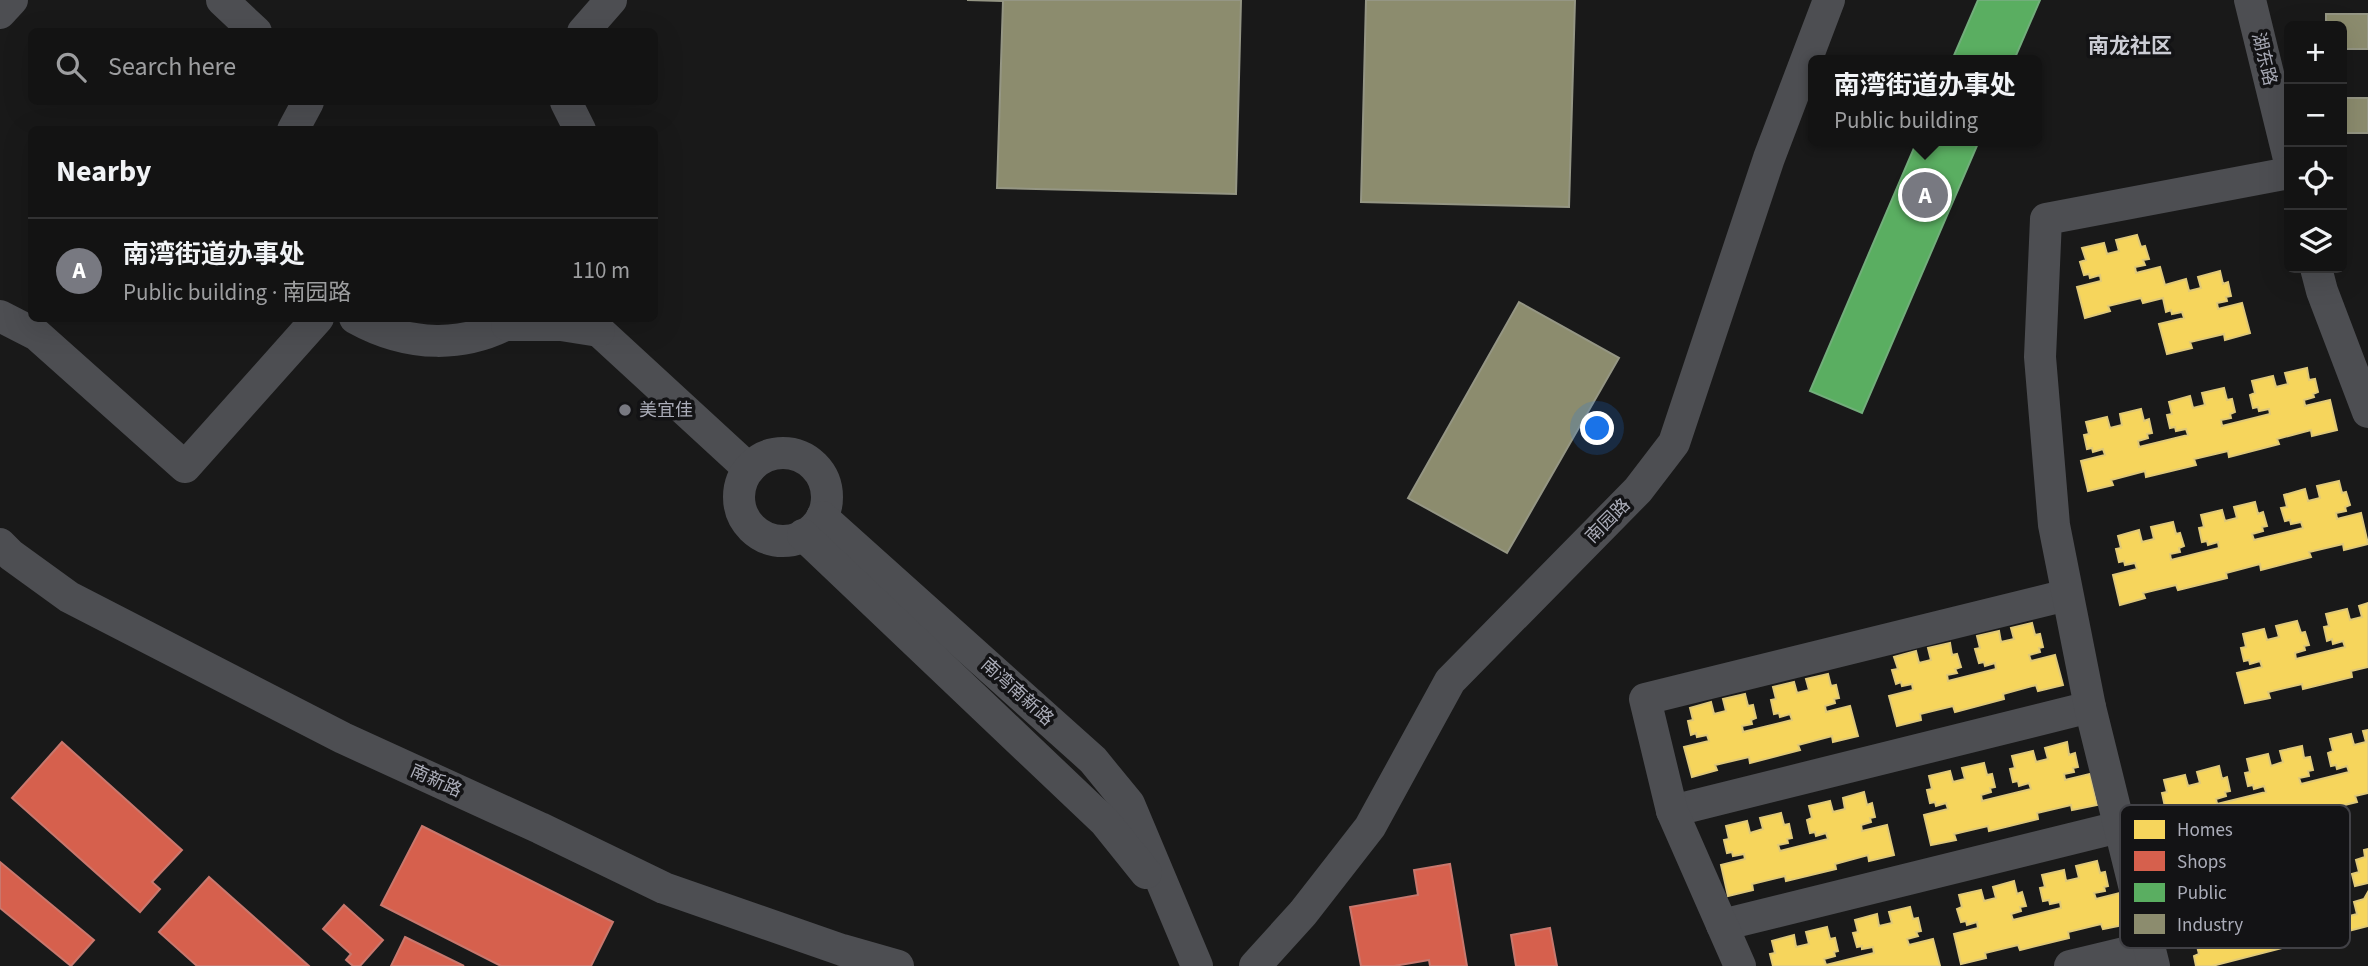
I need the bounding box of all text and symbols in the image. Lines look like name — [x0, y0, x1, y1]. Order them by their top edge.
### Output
map controls — [2284, 21, 2347, 273]
button: + — [2284, 21, 2347, 84]
search box — [28, 28, 658, 105]
street label: 湖东路 — [2245, 30, 2283, 88]
district label: 南龙社区 — [2088, 31, 2172, 61]
icon: search — [52, 48, 90, 86]
text: Search here — [108, 48, 236, 85]
popup — [1808, 55, 2042, 146]
text: 南湾街道办事处 — [1834, 67, 2016, 104]
button: − — [2284, 84, 2347, 147]
text: Public building — [1834, 104, 1978, 137]
button: locate — [2284, 147, 2347, 210]
text: Nearby — [56, 150, 151, 193]
pin: A — [1902, 169, 1948, 221]
button: layers — [2284, 210, 2347, 273]
text: 南湾街道办事处 — [123, 236, 305, 273]
text: A — [72, 254, 86, 287]
text: 110 m — [572, 254, 630, 287]
text: Public building · 南园路 — [123, 276, 351, 309]
place label: 美宜佳 — [639, 398, 693, 423]
marker: 美宜佳 — [617, 402, 633, 418]
your location — [1580, 411, 1614, 445]
street label: 南园路 — [1580, 493, 1636, 549]
street label: 南湾南新路 — [975, 653, 1059, 731]
street label: 南新路 — [406, 759, 466, 803]
legend — [2120, 805, 2350, 948]
text: Homes — [2177, 817, 2233, 844]
text: Shops — [2177, 849, 2226, 876]
text: Public — [2177, 880, 2227, 907]
text: Industry — [2177, 912, 2243, 939]

